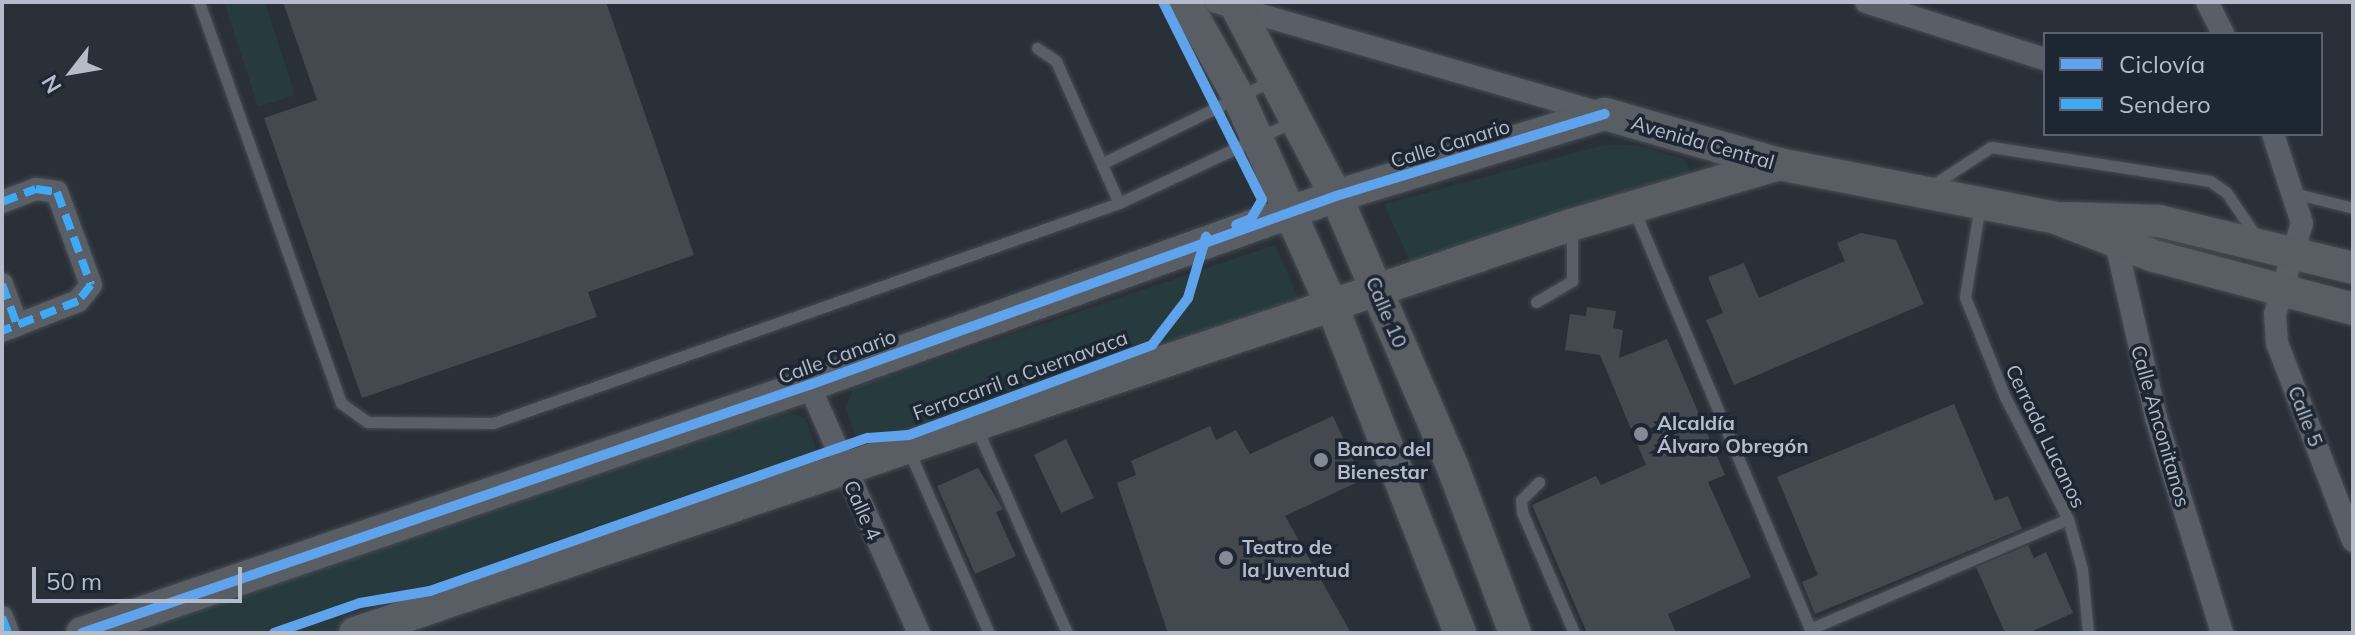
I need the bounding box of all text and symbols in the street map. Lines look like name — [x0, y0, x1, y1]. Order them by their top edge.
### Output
north arrow — [32, 32, 112, 112]
legend — [2043, 32, 2323, 136]
text: Ciclovía — [2119, 49, 2205, 79]
text: N — [35, 70, 68, 99]
text: Sendero — [2119, 89, 2211, 119]
street label: Avenida Central — [1629, 110, 1777, 174]
street label: Calle Canario — [1387, 113, 1513, 173]
street label: Calle 10 — [1361, 273, 1413, 351]
street label: Calle Canario — [775, 324, 899, 388]
street label: Ferrocarril a Cuernavaca — [909, 325, 1131, 425]
street label: Calle Anconitanos — [2126, 342, 2196, 510]
street label: Cerrada Lucanos — [2001, 360, 2091, 512]
street label: Calle 5 — [2284, 382, 2328, 450]
place label: Alcaldía Álvaro Obregón — [1657, 410, 1808, 457]
marker: Alcaldía Álvaro Obregón — [1632, 425, 1650, 443]
place label: Banco del Bienestar — [1337, 436, 1431, 483]
marker: Banco del Bienestar — [1312, 451, 1330, 469]
street label: Calle 4 — [839, 476, 887, 544]
place label: Teatro de la Juventud — [1242, 534, 1350, 581]
marker: Teatro de la Juventud — [1217, 549, 1235, 567]
scale bar — [36, 551, 246, 601]
text: 50 m — [46, 566, 102, 596]

